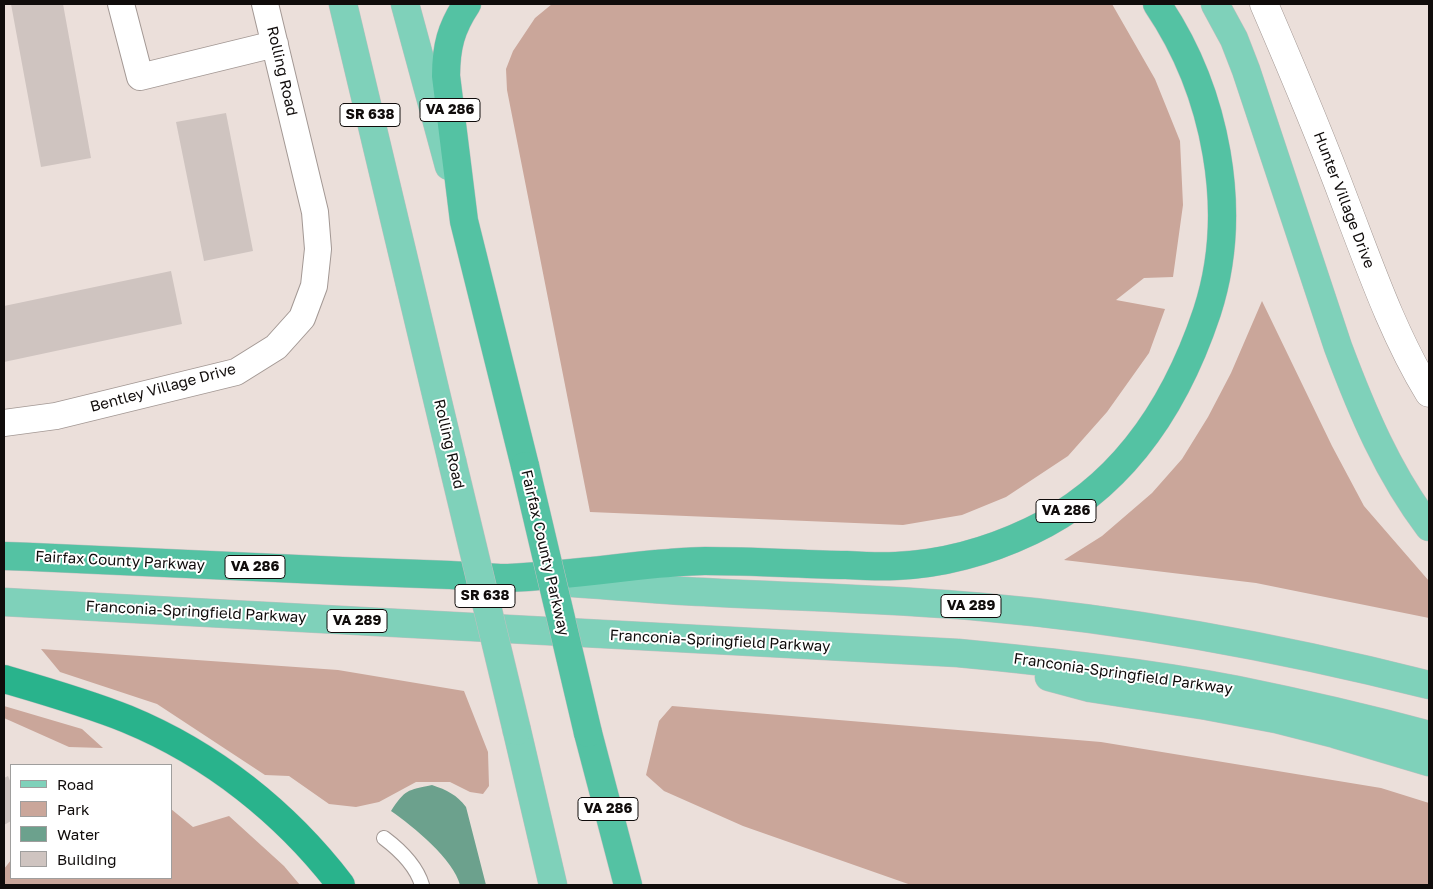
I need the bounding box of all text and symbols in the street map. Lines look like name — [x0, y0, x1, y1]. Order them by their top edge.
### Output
street label: Rolling Road — [263, 24, 301, 118]
road number: VA 286 — [420, 98, 480, 122]
road number: SR 638 — [340, 104, 400, 126]
street label: Hunter Village Drive — [1310, 129, 1378, 271]
street label: Bentley Village Drive — [88, 360, 238, 416]
street label: Rolling Road — [430, 397, 468, 491]
street label: Fairfax County Parkway — [517, 468, 573, 638]
road number: VA 286 — [1036, 500, 1096, 522]
street label: Fairfax County Parkway — [35, 548, 205, 574]
road number: VA 286 — [225, 556, 285, 578]
road number: SR 638 — [455, 584, 515, 608]
road number: VA 289 — [941, 594, 1001, 618]
street label: Franconia-Springfield Parkway — [85, 597, 307, 627]
road number: VA 289 — [327, 610, 387, 632]
street label: Franconia-Springfield Parkway — [609, 626, 831, 656]
street label: Franconia-Springfield Parkway — [1012, 650, 1234, 698]
legend — [10, 764, 172, 879]
text: Road — [57, 775, 94, 793]
road number: VA 286 — [578, 798, 638, 821]
text: Park — [57, 800, 89, 818]
text: Water — [57, 825, 100, 843]
text: Building — [57, 850, 117, 868]

